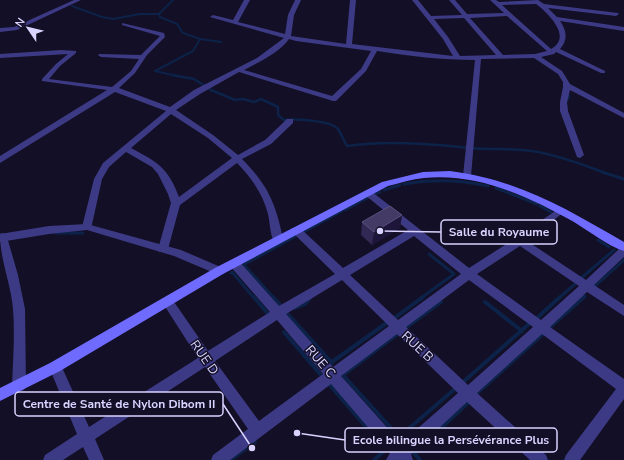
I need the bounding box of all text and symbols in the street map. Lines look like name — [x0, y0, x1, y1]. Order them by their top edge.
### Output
north arrow — [8, 8, 48, 48]
text: N — [12, 15, 29, 30]
callout: Salle du Royaume — [441, 220, 557, 244]
text: Salle du Royaume — [449, 224, 550, 240]
street label: RUE B — [397, 327, 437, 366]
street label: RUE D — [186, 337, 223, 379]
street label: RUE C — [301, 341, 340, 382]
callout: Centre de Santé de Nylon Dibom II — [15, 392, 223, 416]
text: Centre de Santé de Nylon Dibom II — [23, 396, 215, 412]
callout: Ecole bilingue la Persévérance Plus — [345, 428, 557, 452]
text: Ecole bilingue la Persévérance Plus — [353, 432, 549, 448]

